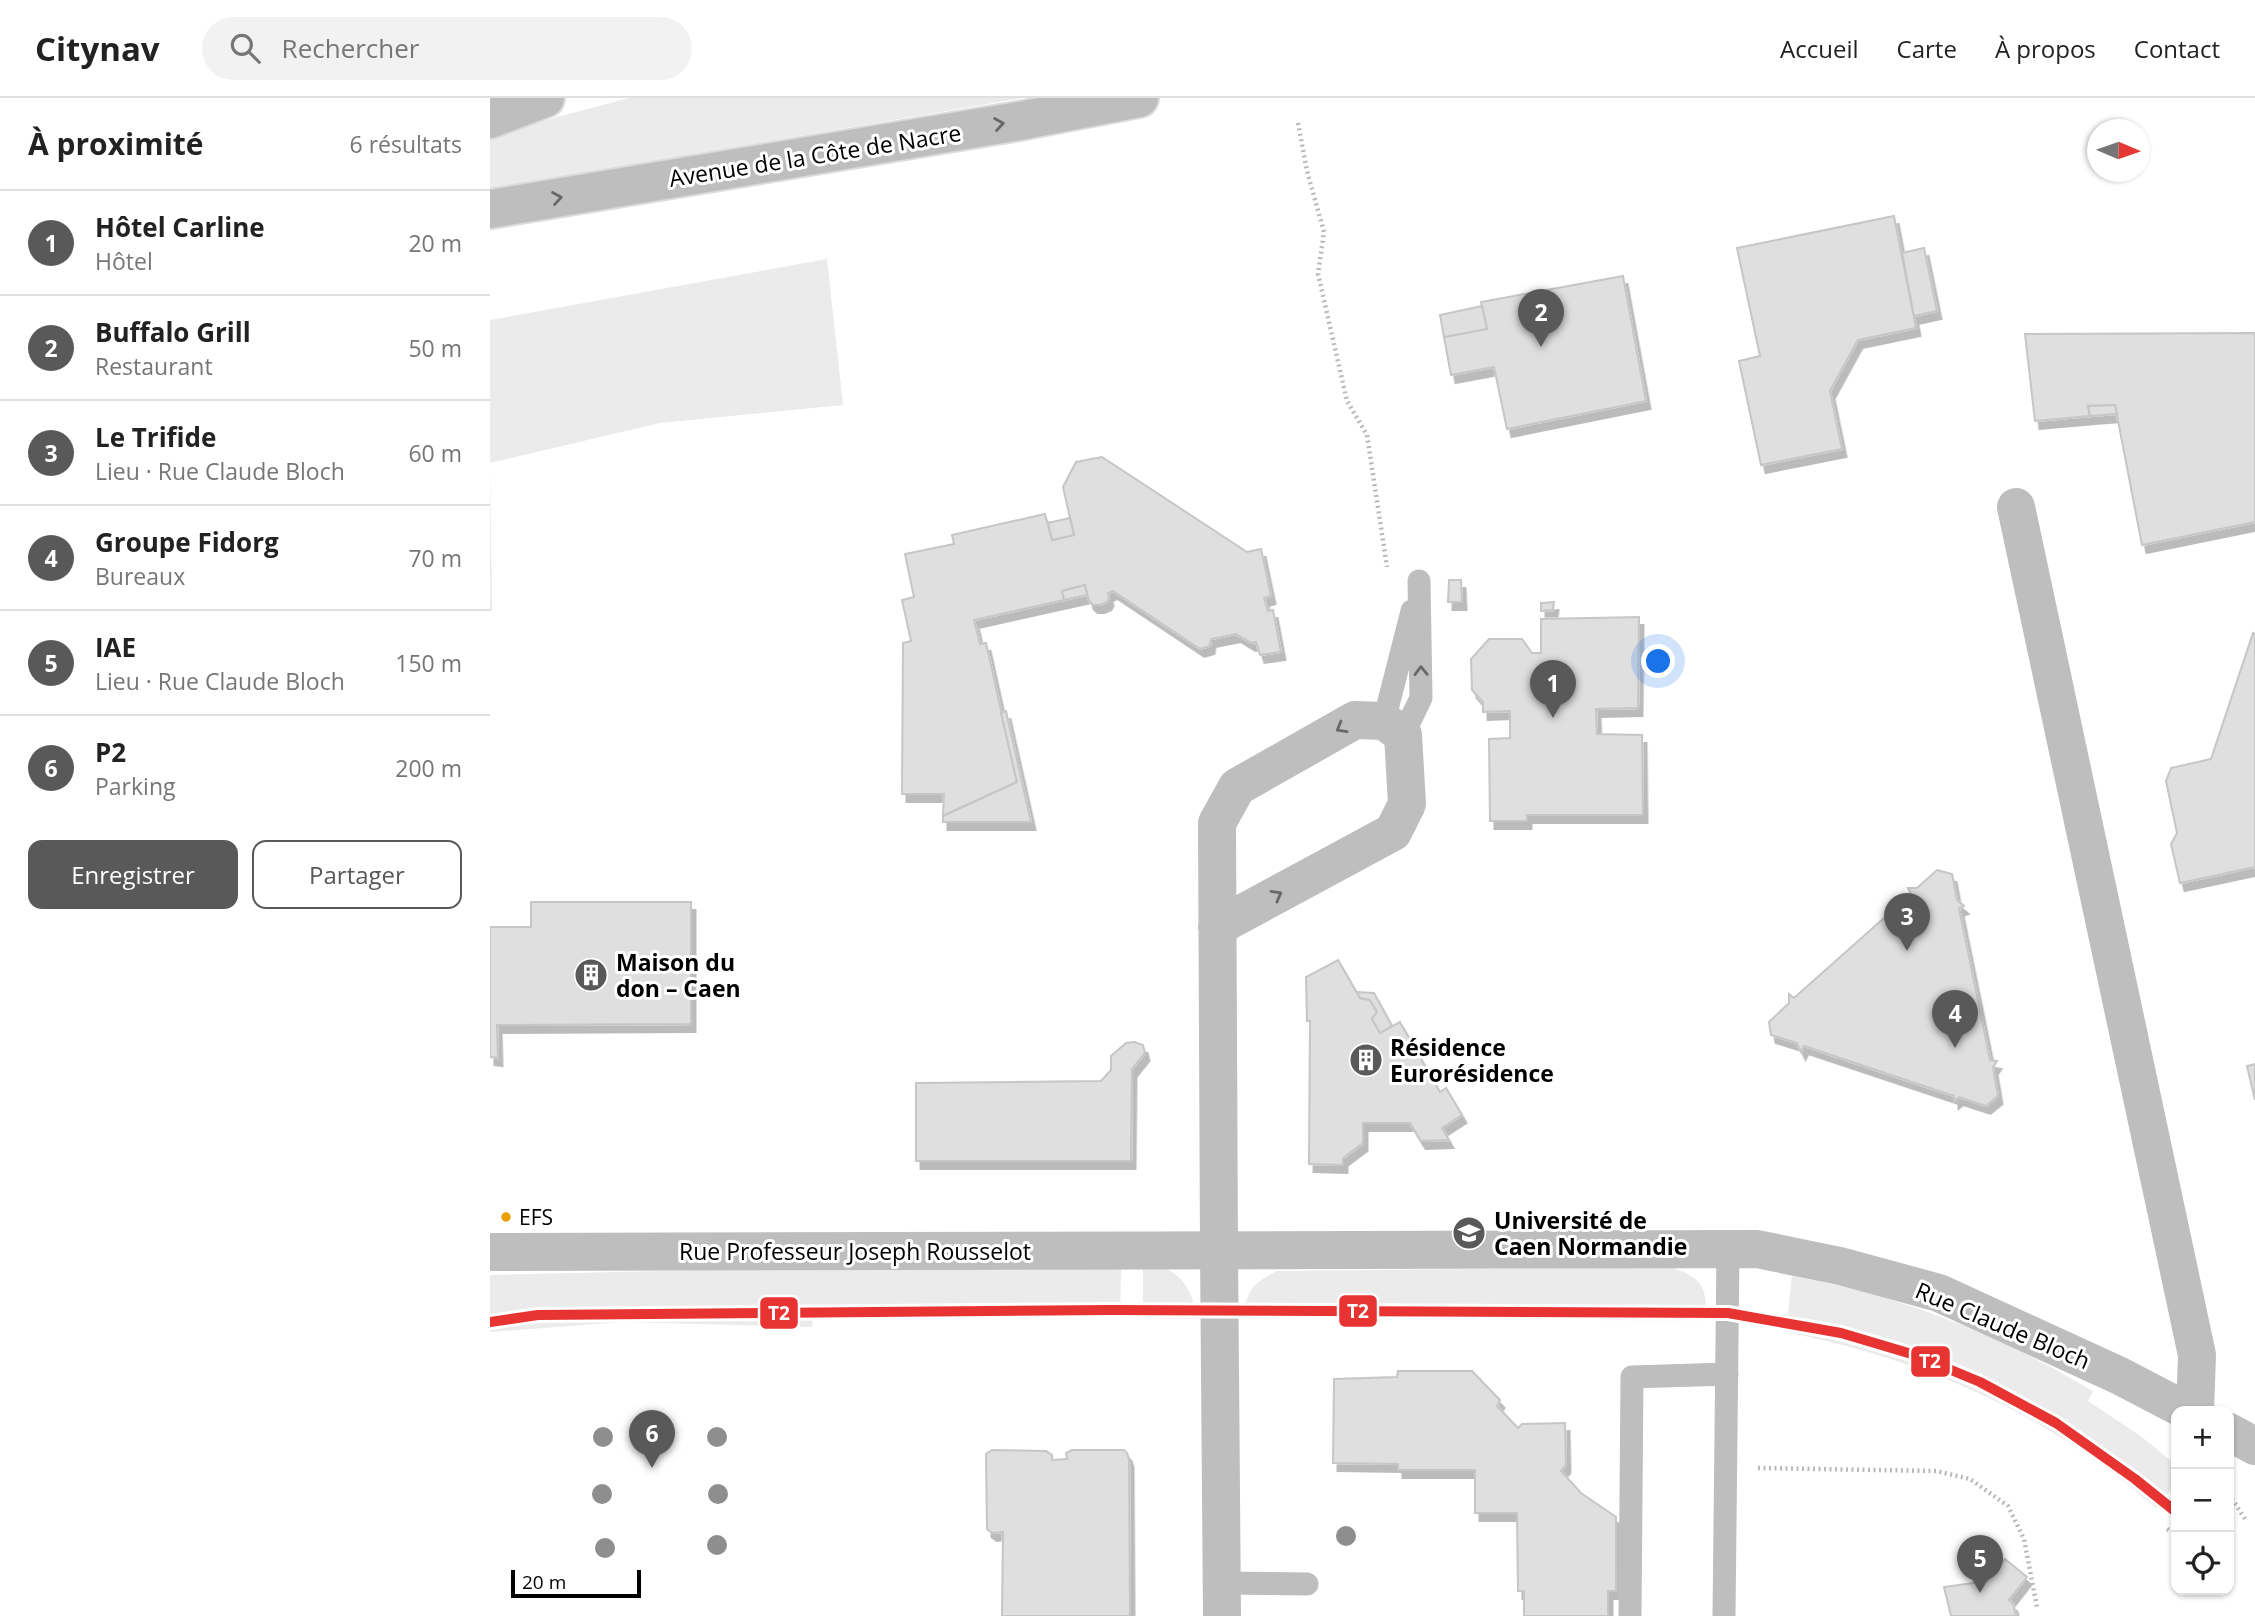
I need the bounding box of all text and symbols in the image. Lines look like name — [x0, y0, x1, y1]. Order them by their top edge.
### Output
search box — [202, 17, 692, 80]
text: Citynav — [35, 26, 160, 71]
icon: search — [226, 29, 264, 67]
text: Rechercher — [282, 30, 420, 66]
text: Accueil — [1780, 32, 1859, 65]
text: Carte — [1897, 32, 1957, 65]
text: À propos — [1995, 32, 2096, 65]
text: Contact — [2134, 32, 2220, 65]
street label: Avenue de la Côte de Nacre — [667, 116, 963, 194]
one-way arrow — [993, 117, 1005, 132]
north arrow — [2087, 119, 2150, 182]
text: À proximité — [28, 123, 204, 164]
text: 6 résultats — [350, 128, 462, 160]
one-way arrow — [551, 191, 563, 206]
text: Hôtel Carline — [95, 209, 265, 245]
text: 1 — [44, 227, 58, 259]
text: 20 m — [408, 227, 462, 259]
text: Hôtel — [95, 245, 153, 277]
pin: 2 — [1518, 289, 1564, 347]
text: Buffalo Grill — [95, 314, 251, 350]
text: 2 — [44, 332, 58, 364]
text: 50 m — [408, 332, 462, 364]
text: Restaurant — [95, 350, 213, 382]
text: Le Trifide — [95, 419, 216, 455]
text: 3 — [44, 437, 58, 469]
text: 60 m — [408, 437, 462, 469]
text: Lieu · Rue Claude Bloch — [95, 455, 345, 487]
text: Groupe Fidorg — [95, 524, 279, 560]
text: 4 — [44, 542, 58, 574]
text: 70 m — [408, 542, 462, 574]
text: Bureaux — [95, 560, 185, 592]
text: IAE — [95, 629, 136, 665]
your location — [1641, 644, 1675, 678]
text: 5 — [44, 647, 58, 679]
text: 150 m — [395, 647, 462, 679]
pin: 1 — [1530, 660, 1576, 718]
text: Lieu · Rue Claude Bloch — [95, 665, 345, 697]
one-way arrow — [1413, 665, 1429, 676]
one-way arrow — [1336, 720, 1348, 733]
text: P2 — [95, 734, 126, 770]
text: 6 — [44, 752, 58, 784]
text: 200 m — [395, 752, 462, 784]
text: Parking — [95, 770, 176, 802]
button: Enregistrer — [28, 840, 238, 909]
button: Partager — [252, 840, 462, 909]
one-way arrow — [1270, 889, 1282, 903]
pin: 3 — [1884, 893, 1930, 951]
place label: Maison du don – Caen — [616, 946, 741, 1004]
building icon: Maison du don – Caen — [572, 956, 610, 994]
pin: 4 — [1932, 990, 1978, 1048]
place label: Résidence Eurorésidence — [1390, 1031, 1554, 1089]
building icon: Résidence Eurorésidence — [1347, 1041, 1385, 1079]
place label: EFS — [519, 1203, 553, 1231]
place label: Université de Caen Normandie — [1494, 1204, 1687, 1262]
marker: EFS — [499, 1210, 513, 1224]
school or university icon: Université de Caen Normandie — [1450, 1214, 1488, 1252]
street label: Rue Professeur Joseph Rousselot — [679, 1235, 1031, 1267]
street label: Rue Claude Bloch — [1911, 1274, 2095, 1376]
line badge: T2 — [1338, 1294, 1378, 1328]
line badge: T2 — [759, 1296, 799, 1330]
text: T2 — [1347, 1298, 1369, 1324]
text: T2 — [768, 1300, 790, 1326]
line badge: T2 — [1910, 1345, 1951, 1378]
text: T2 — [1919, 1348, 1941, 1374]
map controls — [2171, 1406, 2234, 1595]
button: + — [2171, 1406, 2234, 1469]
pin: 6 — [629, 1410, 675, 1468]
button: − — [2171, 1469, 2234, 1532]
button: locate — [2171, 1532, 2234, 1595]
pin: 5 — [1957, 1535, 2003, 1593]
scale bar — [511, 1567, 640, 1599]
text: 20 m — [522, 1569, 566, 1595]

